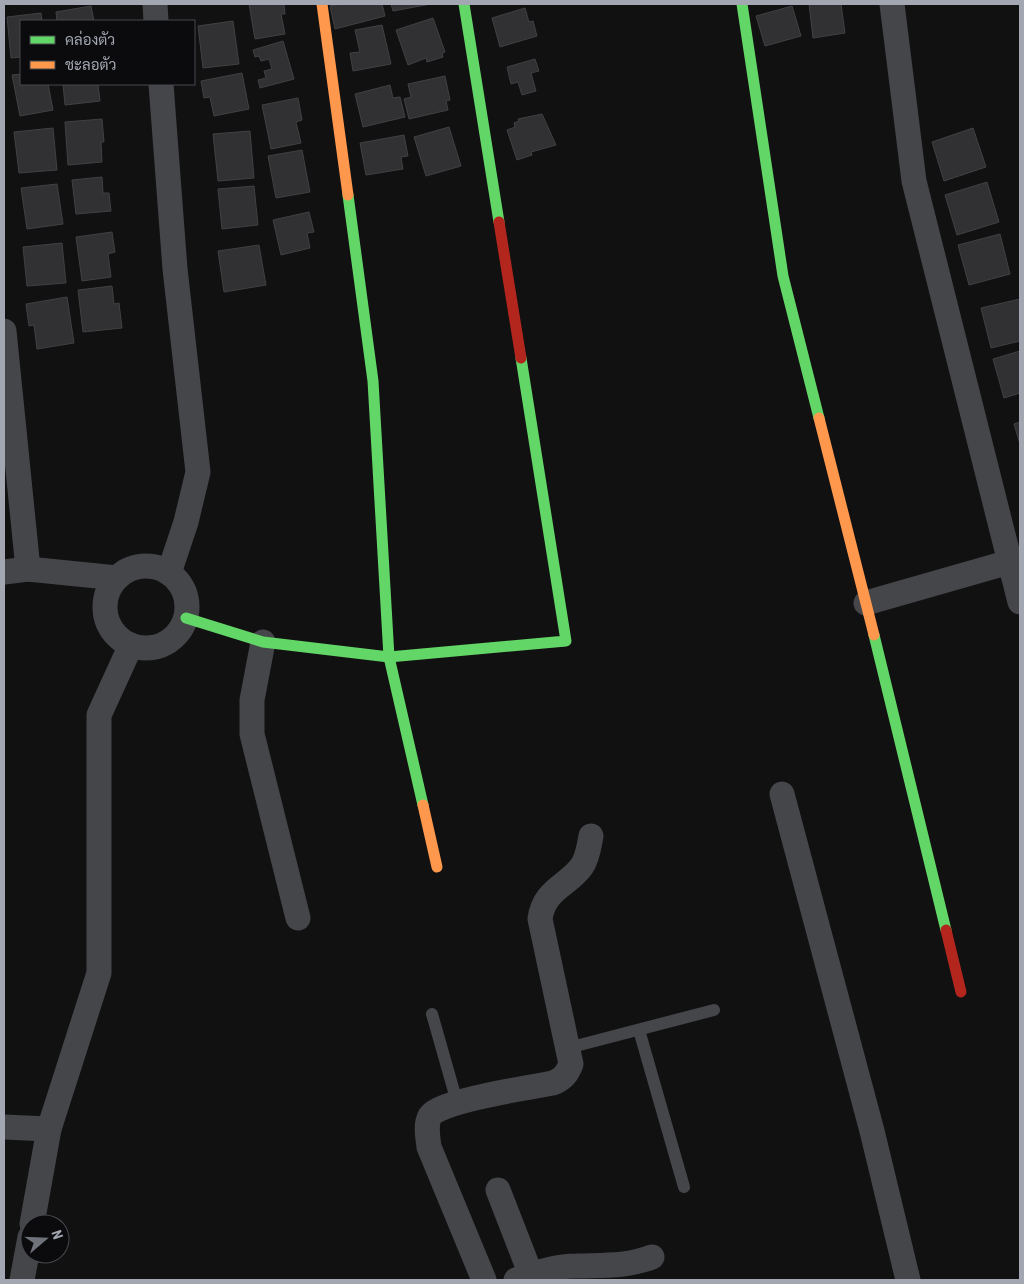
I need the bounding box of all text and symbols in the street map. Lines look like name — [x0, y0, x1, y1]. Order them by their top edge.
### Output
legend — [20, 20, 195, 85]
text: คล่องตัว — [65, 30, 115, 49]
text: ชะลอตัว — [65, 56, 116, 74]
north arrow — [20, 1214, 70, 1264]
text: N — [48, 1228, 66, 1241]

